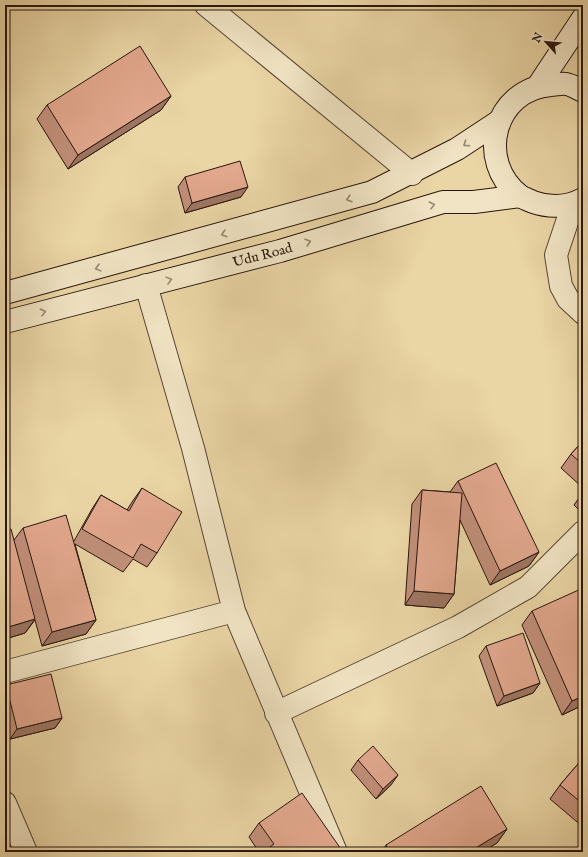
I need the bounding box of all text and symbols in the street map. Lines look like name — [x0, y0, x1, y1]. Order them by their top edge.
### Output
north arrow — [526, 22, 566, 62]
text: N — [529, 30, 547, 46]
one-way arrow — [463, 139, 470, 146]
one-way arrow — [346, 194, 353, 203]
one-way arrow — [428, 201, 435, 210]
one-way arrow — [220, 229, 227, 238]
one-way arrow — [304, 238, 311, 247]
street label: Udu Road — [231, 239, 295, 272]
one-way arrow — [95, 264, 102, 272]
one-way arrow — [165, 276, 172, 284]
one-way arrow — [39, 308, 46, 317]

